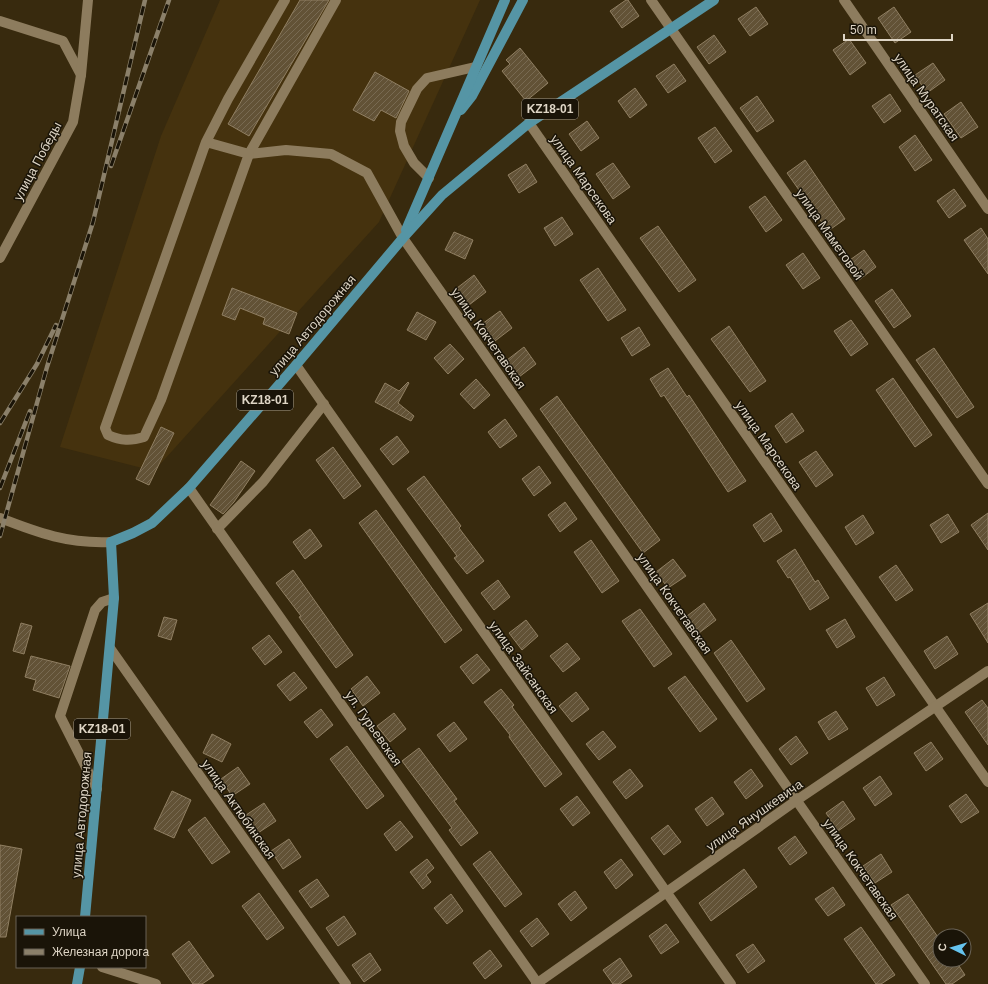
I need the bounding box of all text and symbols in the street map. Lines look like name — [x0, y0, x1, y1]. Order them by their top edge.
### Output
scale bar — [844, 16, 952, 42]
text: 50 m — [850, 23, 877, 37]
street label: улица Муратская — [891, 51, 962, 144]
road number: KZ18-01 — [522, 99, 578, 119]
street label: улица Победы — [10, 119, 65, 203]
street label: улица Марсекова — [547, 132, 620, 227]
street label: улица Маметовой — [793, 186, 867, 283]
street label: улица Автодорожная — [266, 272, 359, 379]
street label: улица Кокчетавская — [448, 285, 529, 392]
road number: KZ18-01 — [237, 390, 293, 410]
street label: улица Марсекова — [732, 398, 805, 493]
street label: улица Кокчетавская — [634, 550, 715, 657]
street label: улица Зайсанская — [486, 618, 561, 716]
street label: ул. Гурьевская — [342, 688, 405, 769]
road number: KZ18-01 — [74, 719, 130, 739]
street label: улица Автодорожная — [69, 751, 94, 879]
street label: улица Актюбинская — [199, 757, 279, 862]
street label: улица Янушкевича — [703, 776, 806, 854]
street label: улица Кокчетавская — [820, 816, 901, 923]
legend — [16, 916, 146, 968]
text: Улица — [52, 925, 86, 939]
north arrow — [932, 928, 972, 968]
text: С — [936, 943, 948, 952]
text: Железная дорога — [52, 945, 149, 959]

